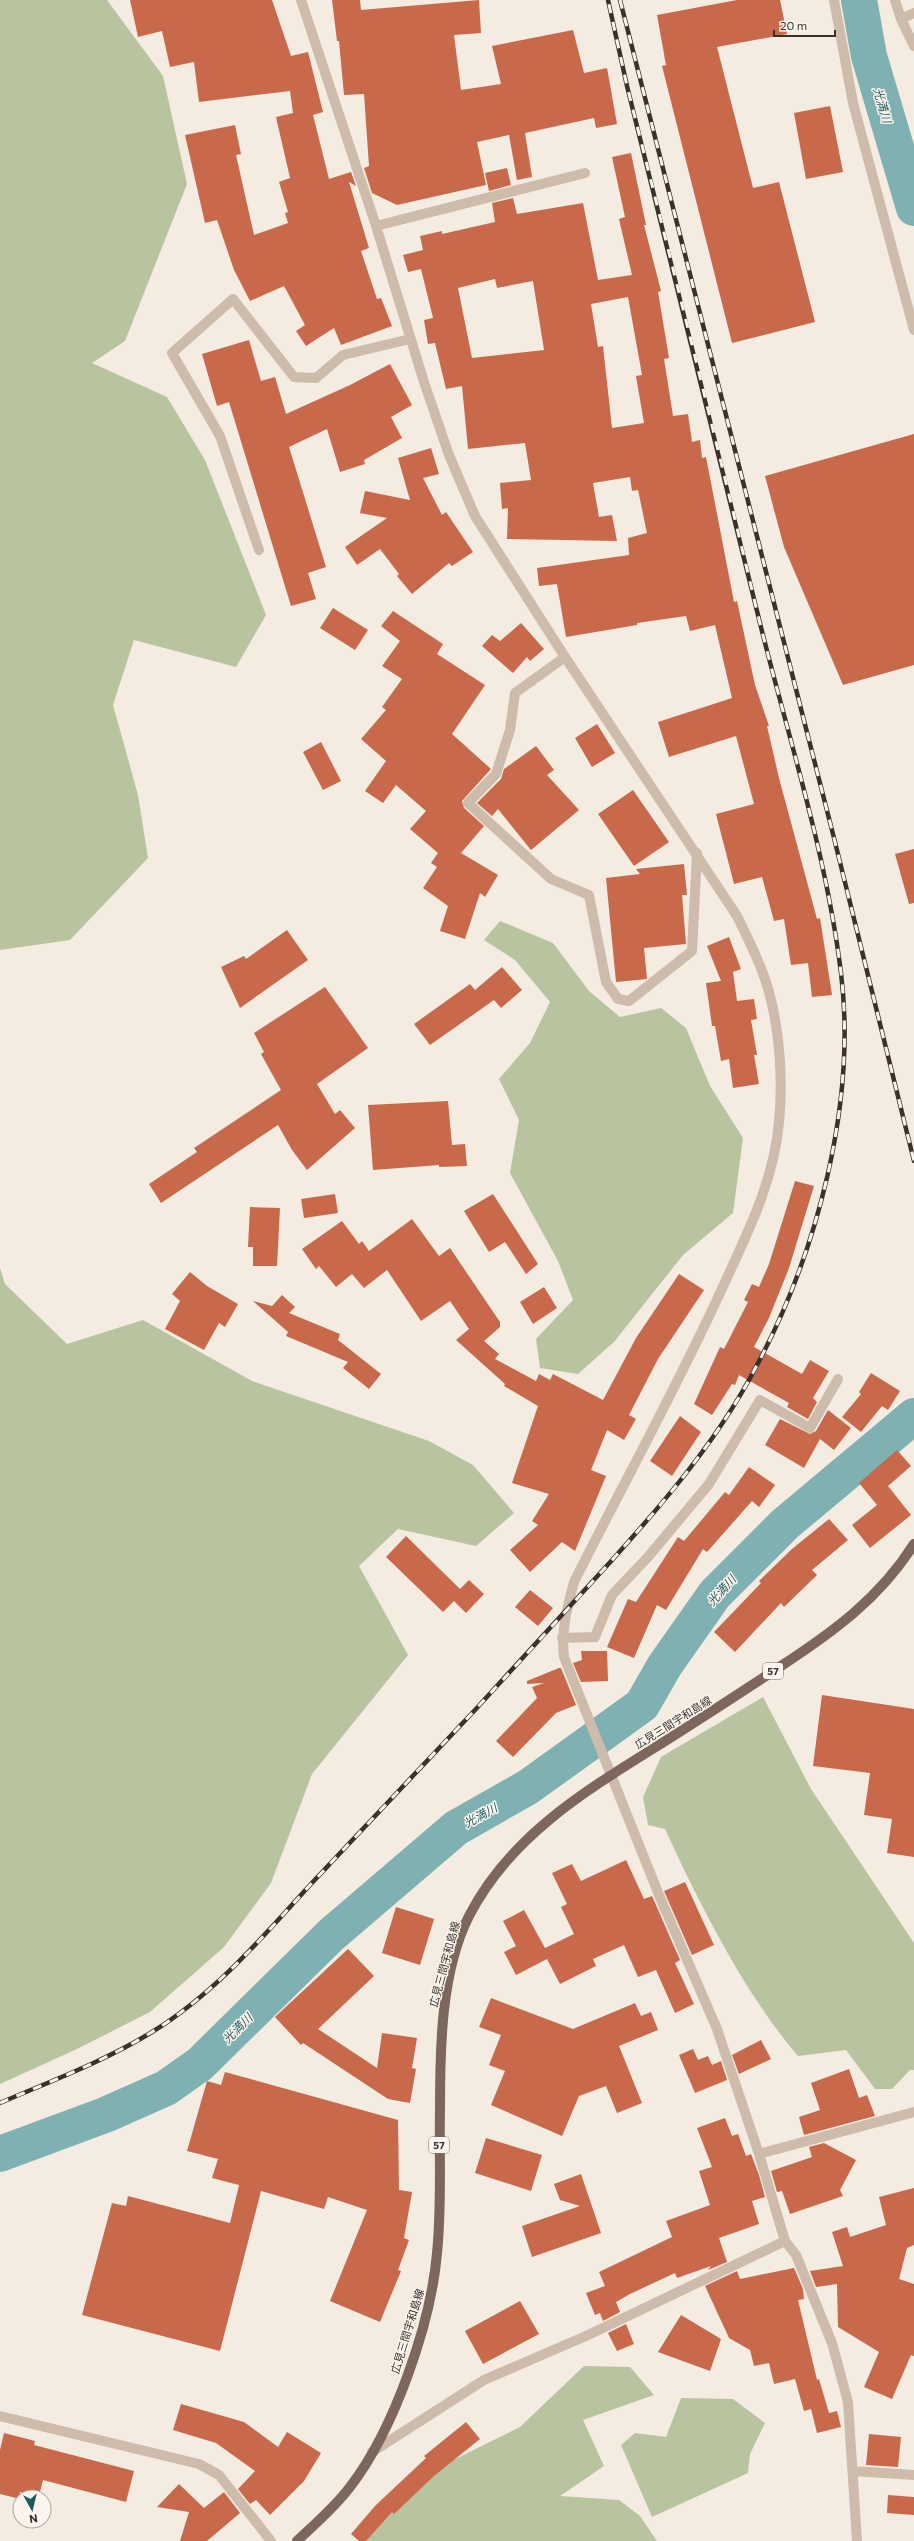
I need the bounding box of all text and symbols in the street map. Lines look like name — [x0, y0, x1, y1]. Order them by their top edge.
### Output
scale bar — [774, 12, 835, 38]
text: 20 m — [780, 18, 807, 32]
water label: 光満川 — [871, 86, 895, 126]
water label: 光満川 — [704, 1570, 740, 1608]
road number: 57 — [763, 1663, 783, 1679]
street label: 広見三間宇和島線 — [632, 1693, 714, 1751]
water label: 光満川 — [461, 1799, 501, 1830]
street label: 広見三間宇和島線 — [426, 1920, 462, 2008]
water label: 光満川 — [219, 2009, 256, 2046]
road number: 57 — [429, 2137, 449, 2153]
street label: 広見三間宇和島線 — [388, 2287, 426, 2375]
north arrow — [12, 2489, 52, 2529]
text: N — [28, 2512, 38, 2526]

